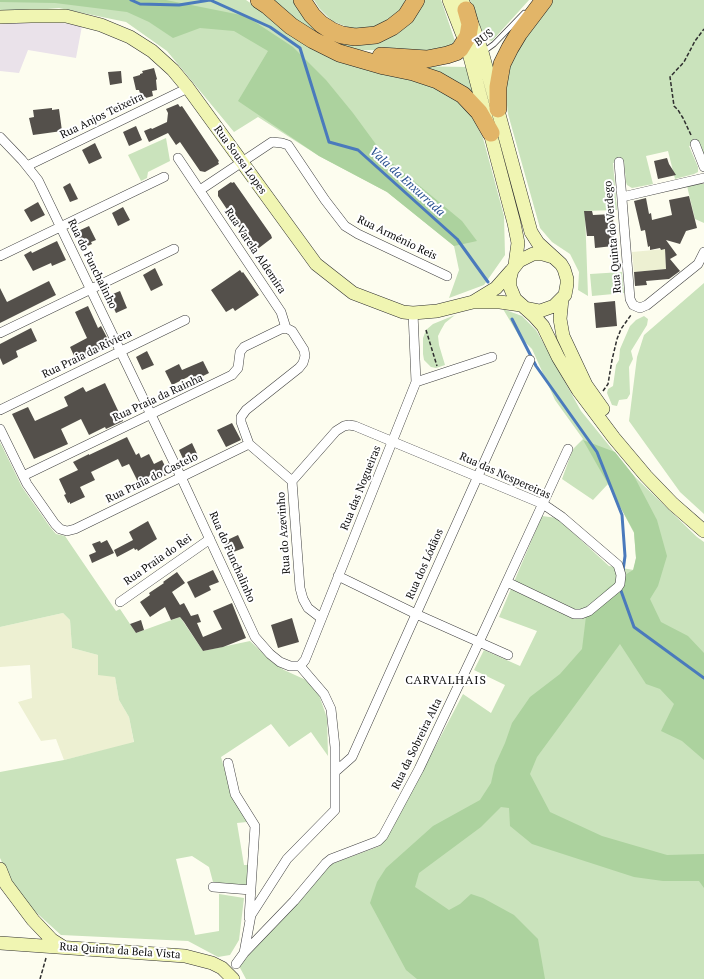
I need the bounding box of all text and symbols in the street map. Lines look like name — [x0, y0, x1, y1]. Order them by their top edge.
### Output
street label: BUS — [472, 27, 496, 49]
street label: Rua Anjos Teixeira — [58, 90, 146, 142]
street label: Rua Sousa Lopes — [211, 123, 269, 197]
water label: Vala da Enxurrada — [366, 144, 448, 220]
street label: Rua Quinta do Verdego — [602, 180, 624, 294]
street label: Rua Varela Aldemira — [222, 206, 288, 296]
street label: Rua Arménio Reis — [355, 213, 439, 263]
street label: Rua do Funchalinho — [65, 217, 119, 311]
street label: Rua Praia da Riviera — [40, 327, 134, 381]
street label: Rua Praia da Rainha — [111, 371, 205, 425]
street label: Rua das Nogueiras — [338, 444, 384, 532]
street label: Rua Praia do Castelo — [104, 450, 200, 506]
street label: Rua das Nespereiras — [457, 450, 553, 502]
street label: Rua do Azevinho — [275, 491, 293, 575]
street label: Rua do Funchalinho — [206, 510, 258, 604]
street label: Rua dos Lódãos — [404, 527, 446, 601]
street label: Rua Praia do Rei — [121, 532, 195, 588]
district label: CARVALHAIS — [405, 674, 487, 688]
street label: Rua da Sobreira Alta — [389, 696, 445, 792]
street label: Rua Quinta da Bela Vista — [59, 940, 181, 962]

